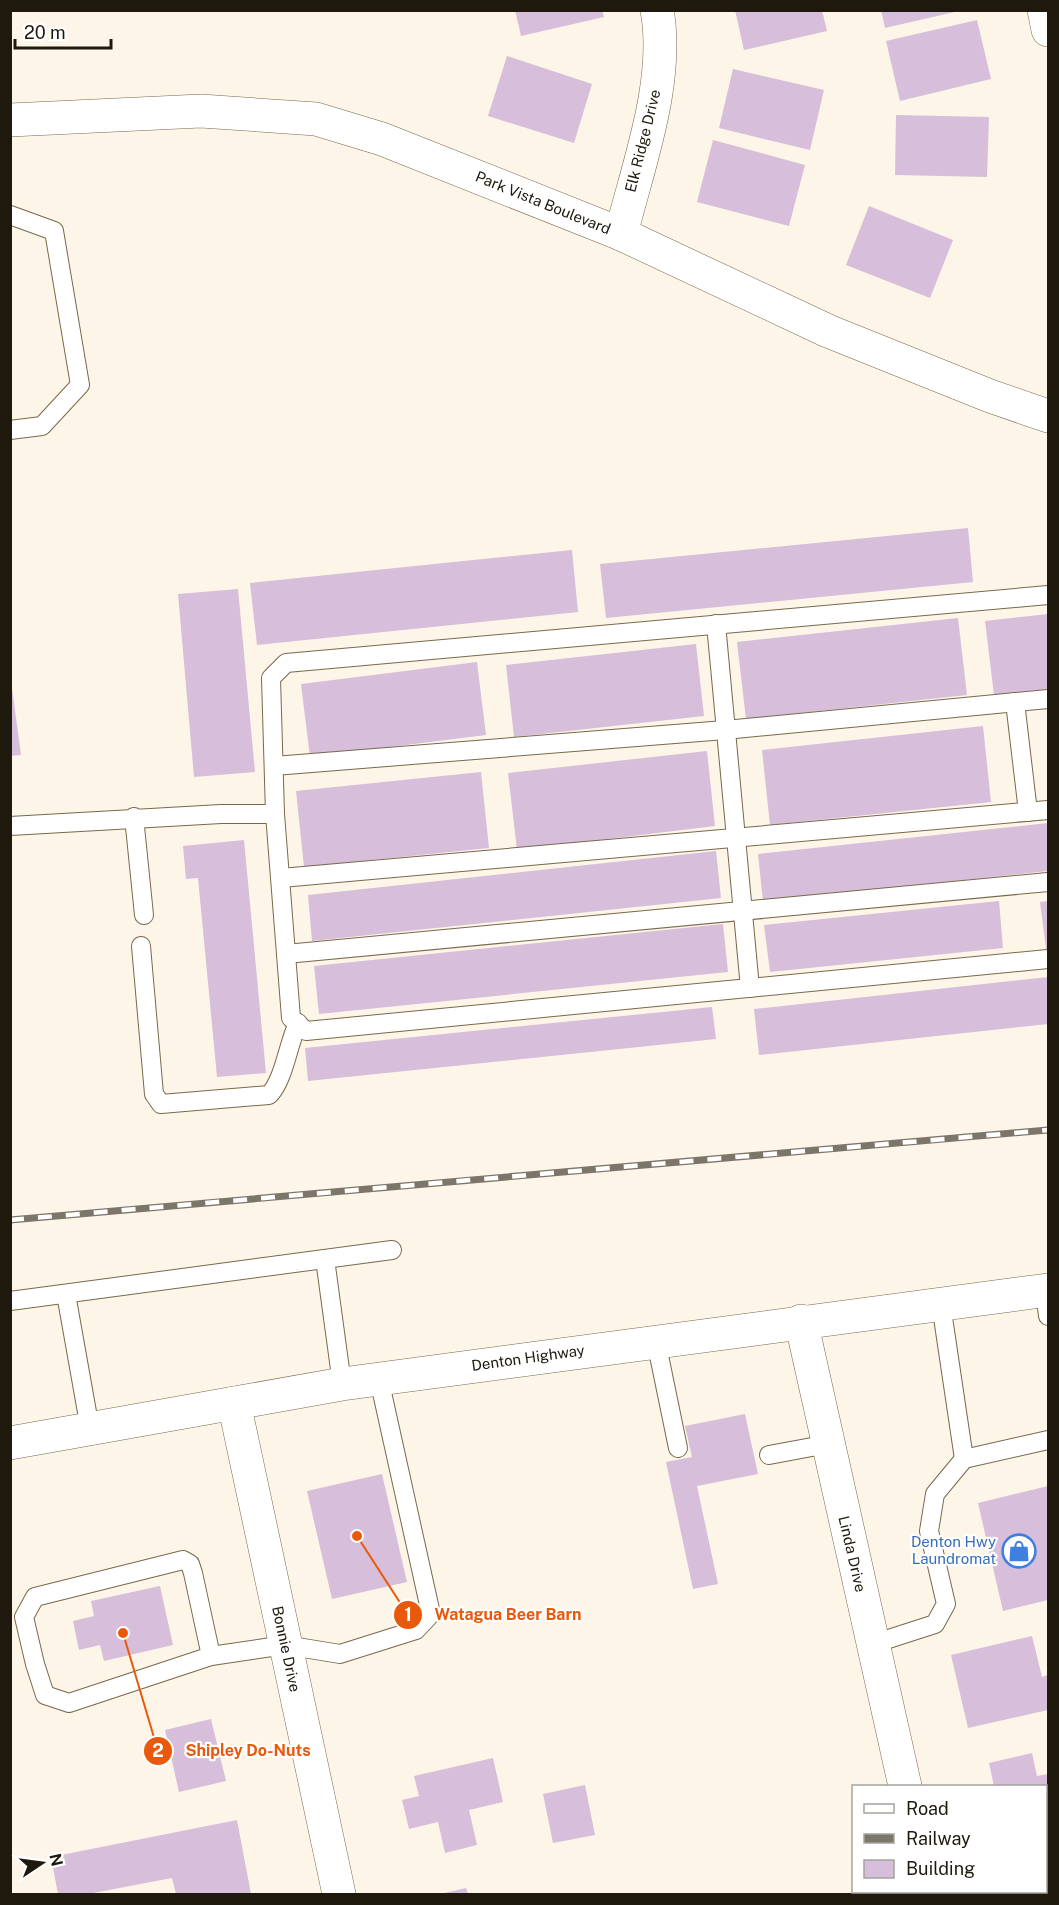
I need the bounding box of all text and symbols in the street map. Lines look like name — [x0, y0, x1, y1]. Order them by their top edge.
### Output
scale bar — [15, 12, 111, 50]
text: 20 m — [24, 22, 66, 43]
street label: Elk Ridge Drive — [622, 88, 664, 194]
street label: Park Vista Boulevard — [473, 168, 613, 237]
street label: Denton Highway — [470, 1341, 586, 1374]
street label: Linda Drive — [835, 1514, 870, 1594]
place label: Denton Hwy Laundromat — [911, 1533, 996, 1567]
shop icon: Denton Hwy Laundromat — [1001, 1533, 1037, 1569]
callout: Watagua Beer Barn — [393, 1598, 594, 1632]
street label: Bonnie Drive — [269, 1604, 304, 1693]
text: 1 — [404, 1604, 412, 1625]
text: Watagua Beer Barn — [434, 1605, 582, 1624]
callout: Shipley Do-Nuts — [143, 1734, 323, 1768]
text: 2 — [152, 1740, 164, 1761]
text: Shipley Do-Nuts — [185, 1741, 311, 1760]
legend — [852, 1785, 1047, 1893]
text: Road — [906, 1798, 949, 1819]
text: Railway — [906, 1828, 971, 1849]
north arrow — [12, 1833, 72, 1893]
text: N — [45, 1852, 67, 1868]
text: Building — [906, 1858, 975, 1879]

